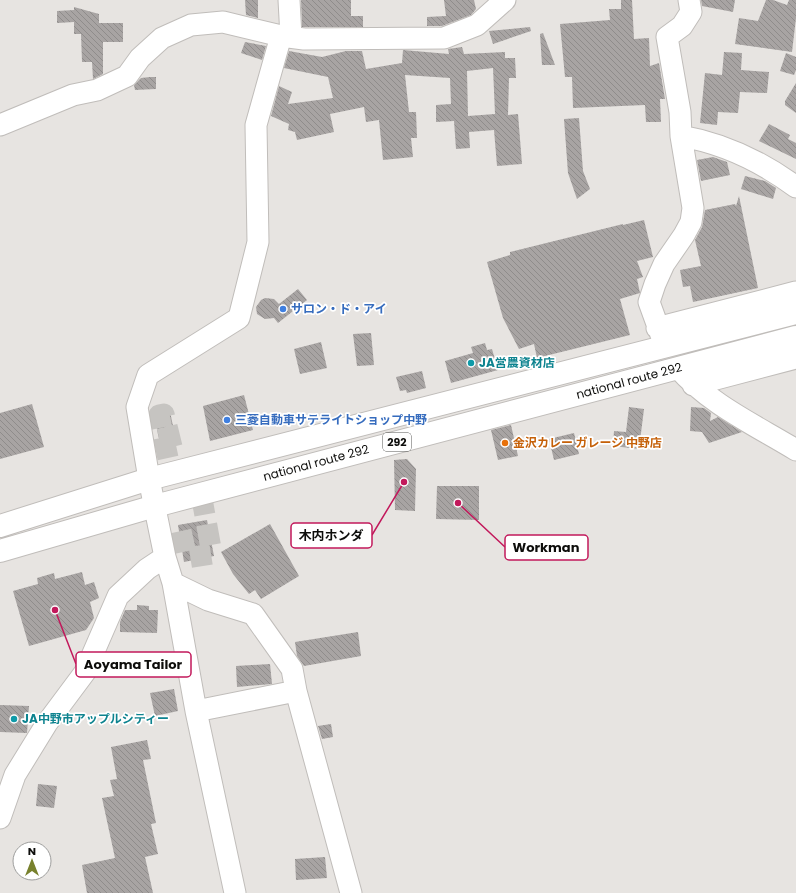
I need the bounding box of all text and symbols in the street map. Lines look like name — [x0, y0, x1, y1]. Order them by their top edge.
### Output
place label: サロン・ド・アイ — [291, 300, 386, 317]
marker: サロン・ド・アイ — [278, 304, 288, 314]
place label: JA営農資材店 — [479, 354, 555, 371]
marker: JA営農資材店 — [466, 358, 476, 368]
street label: national route 292 — [574, 358, 684, 403]
place label: 三菱自動車サテライトショップ中野 — [235, 411, 427, 428]
marker: 三菱自動車サテライトショップ中野 — [222, 415, 232, 425]
road number: 292 — [383, 433, 411, 451]
place label: 金沢カレー ガレージ 中野店 — [513, 434, 662, 451]
marker: 金沢カレー ガレージ 中野店 — [500, 438, 510, 448]
street label: national route 292 — [261, 440, 371, 485]
callout: 木内ホンダ — [291, 523, 372, 548]
text: 木内ホンダ — [298, 526, 364, 545]
callout: Workman — [505, 535, 588, 560]
text: Workman — [513, 538, 580, 557]
callout: Aoyama Tailor — [76, 652, 191, 677]
text: Aoyama Tailor — [84, 655, 183, 674]
place label: JA中野市アップルシティー — [22, 710, 169, 727]
marker: JA中野市アップルシティー — [9, 714, 19, 724]
north arrow — [12, 841, 52, 881]
text: N — [28, 843, 36, 859]

